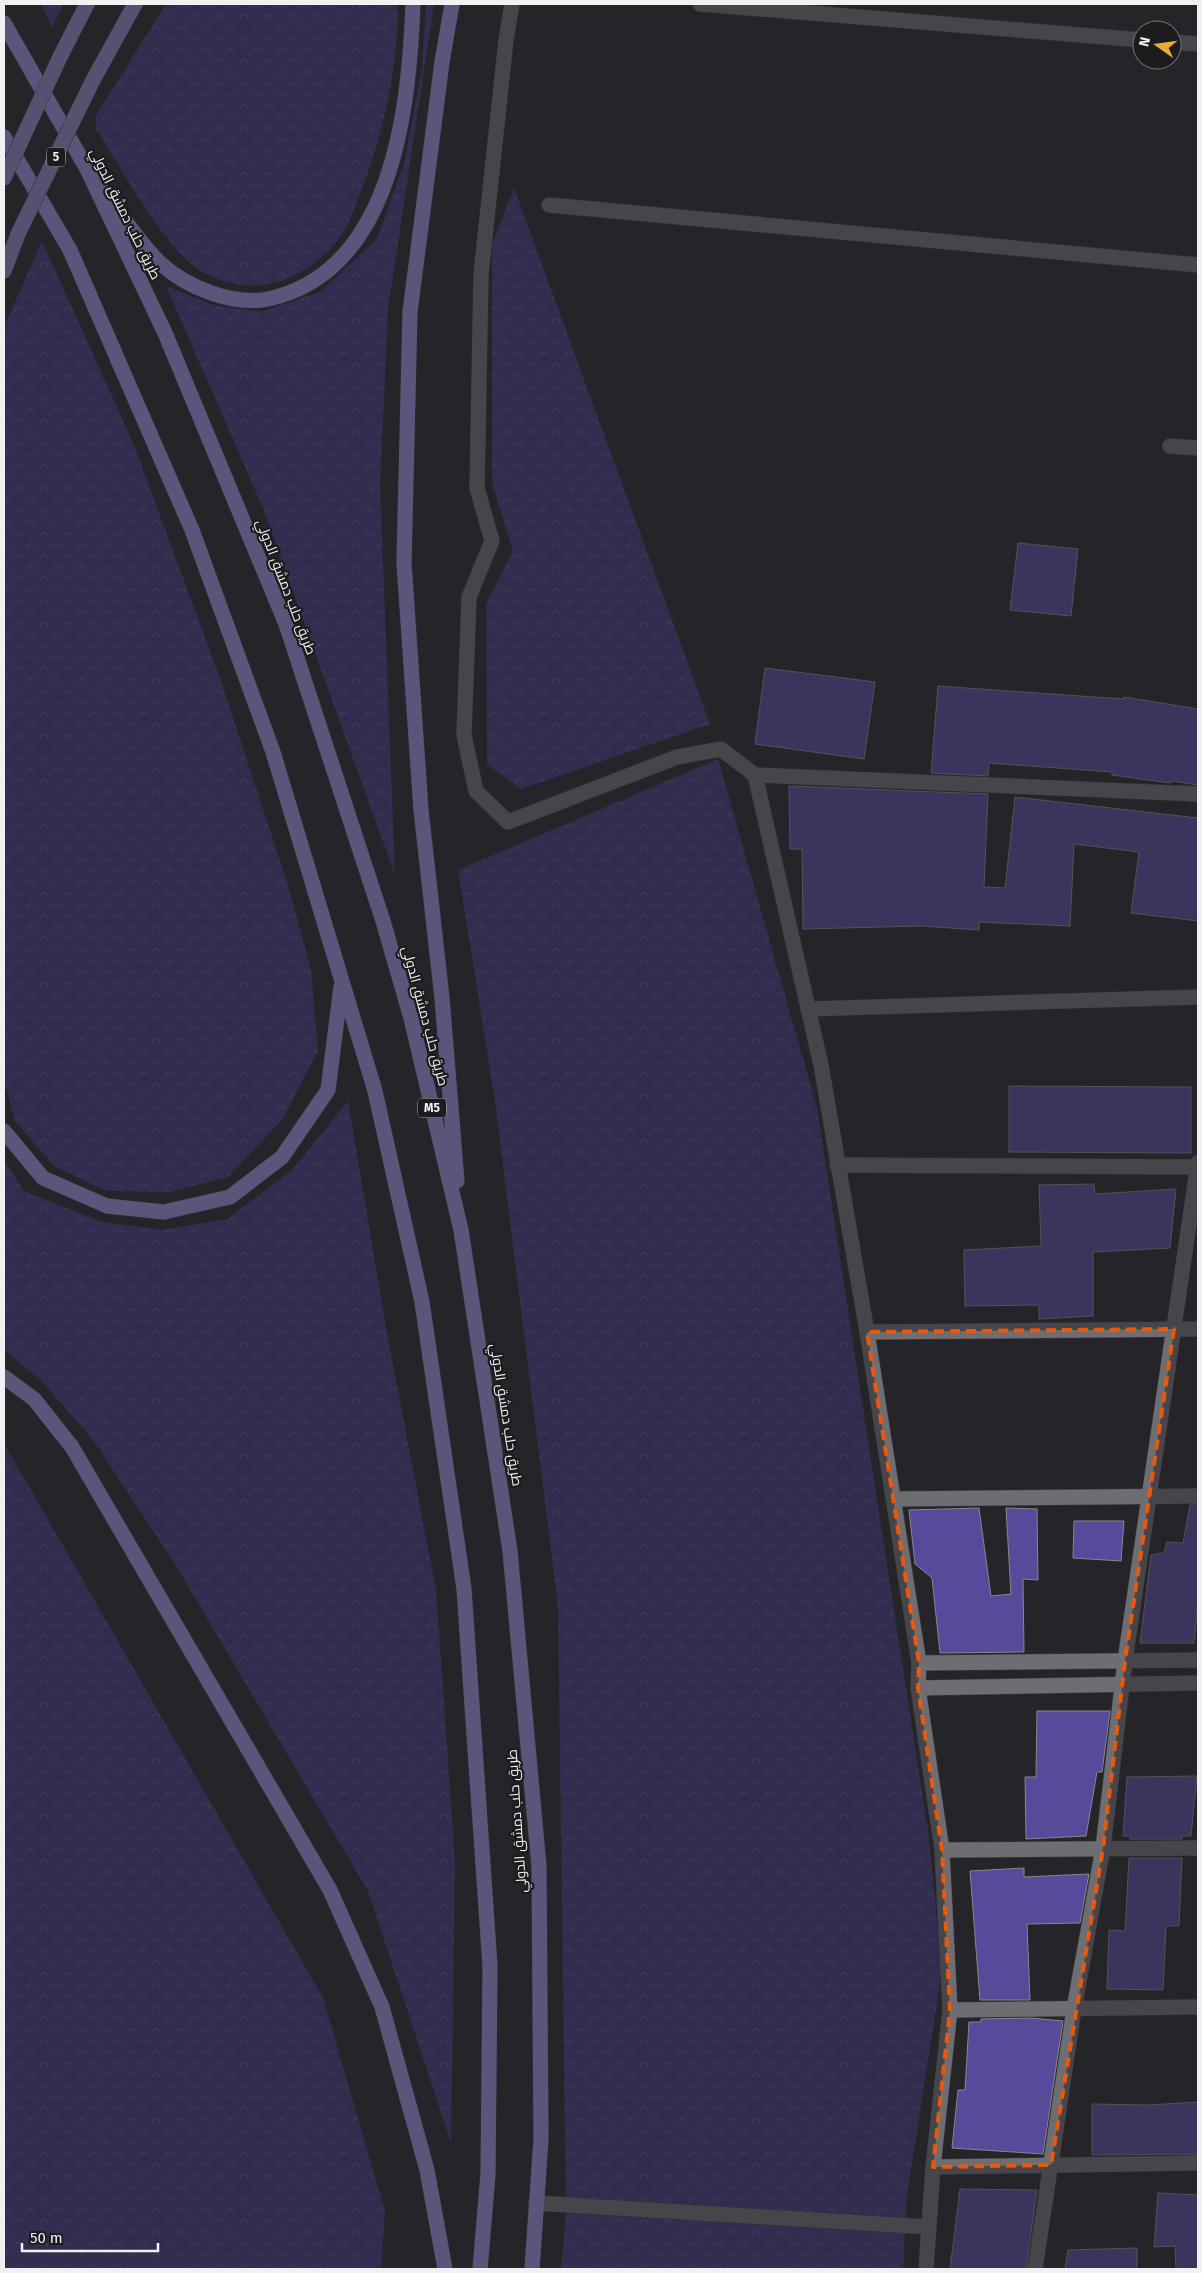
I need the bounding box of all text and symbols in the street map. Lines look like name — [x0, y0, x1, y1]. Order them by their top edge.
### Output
north arrow — [1132, 20, 1182, 70]
text: N — [1135, 35, 1154, 49]
street label: طريق حلب دمشق الدولي — [83, 146, 164, 284]
road number: 5 — [47, 148, 65, 166]
street label: طريق حلب دمشق الدولي — [249, 517, 320, 658]
street label: طريق حلب دمشق الدولي — [395, 944, 452, 1089]
road number: M5 — [418, 1098, 446, 1118]
street label: طريق حلب دمشق الدولي — [483, 1343, 526, 1488]
street label: طريق حلب دمشق الدولي — [503, 1748, 533, 1893]
scale bar — [22, 2220, 159, 2252]
text: 50 m — [30, 2229, 63, 2247]

